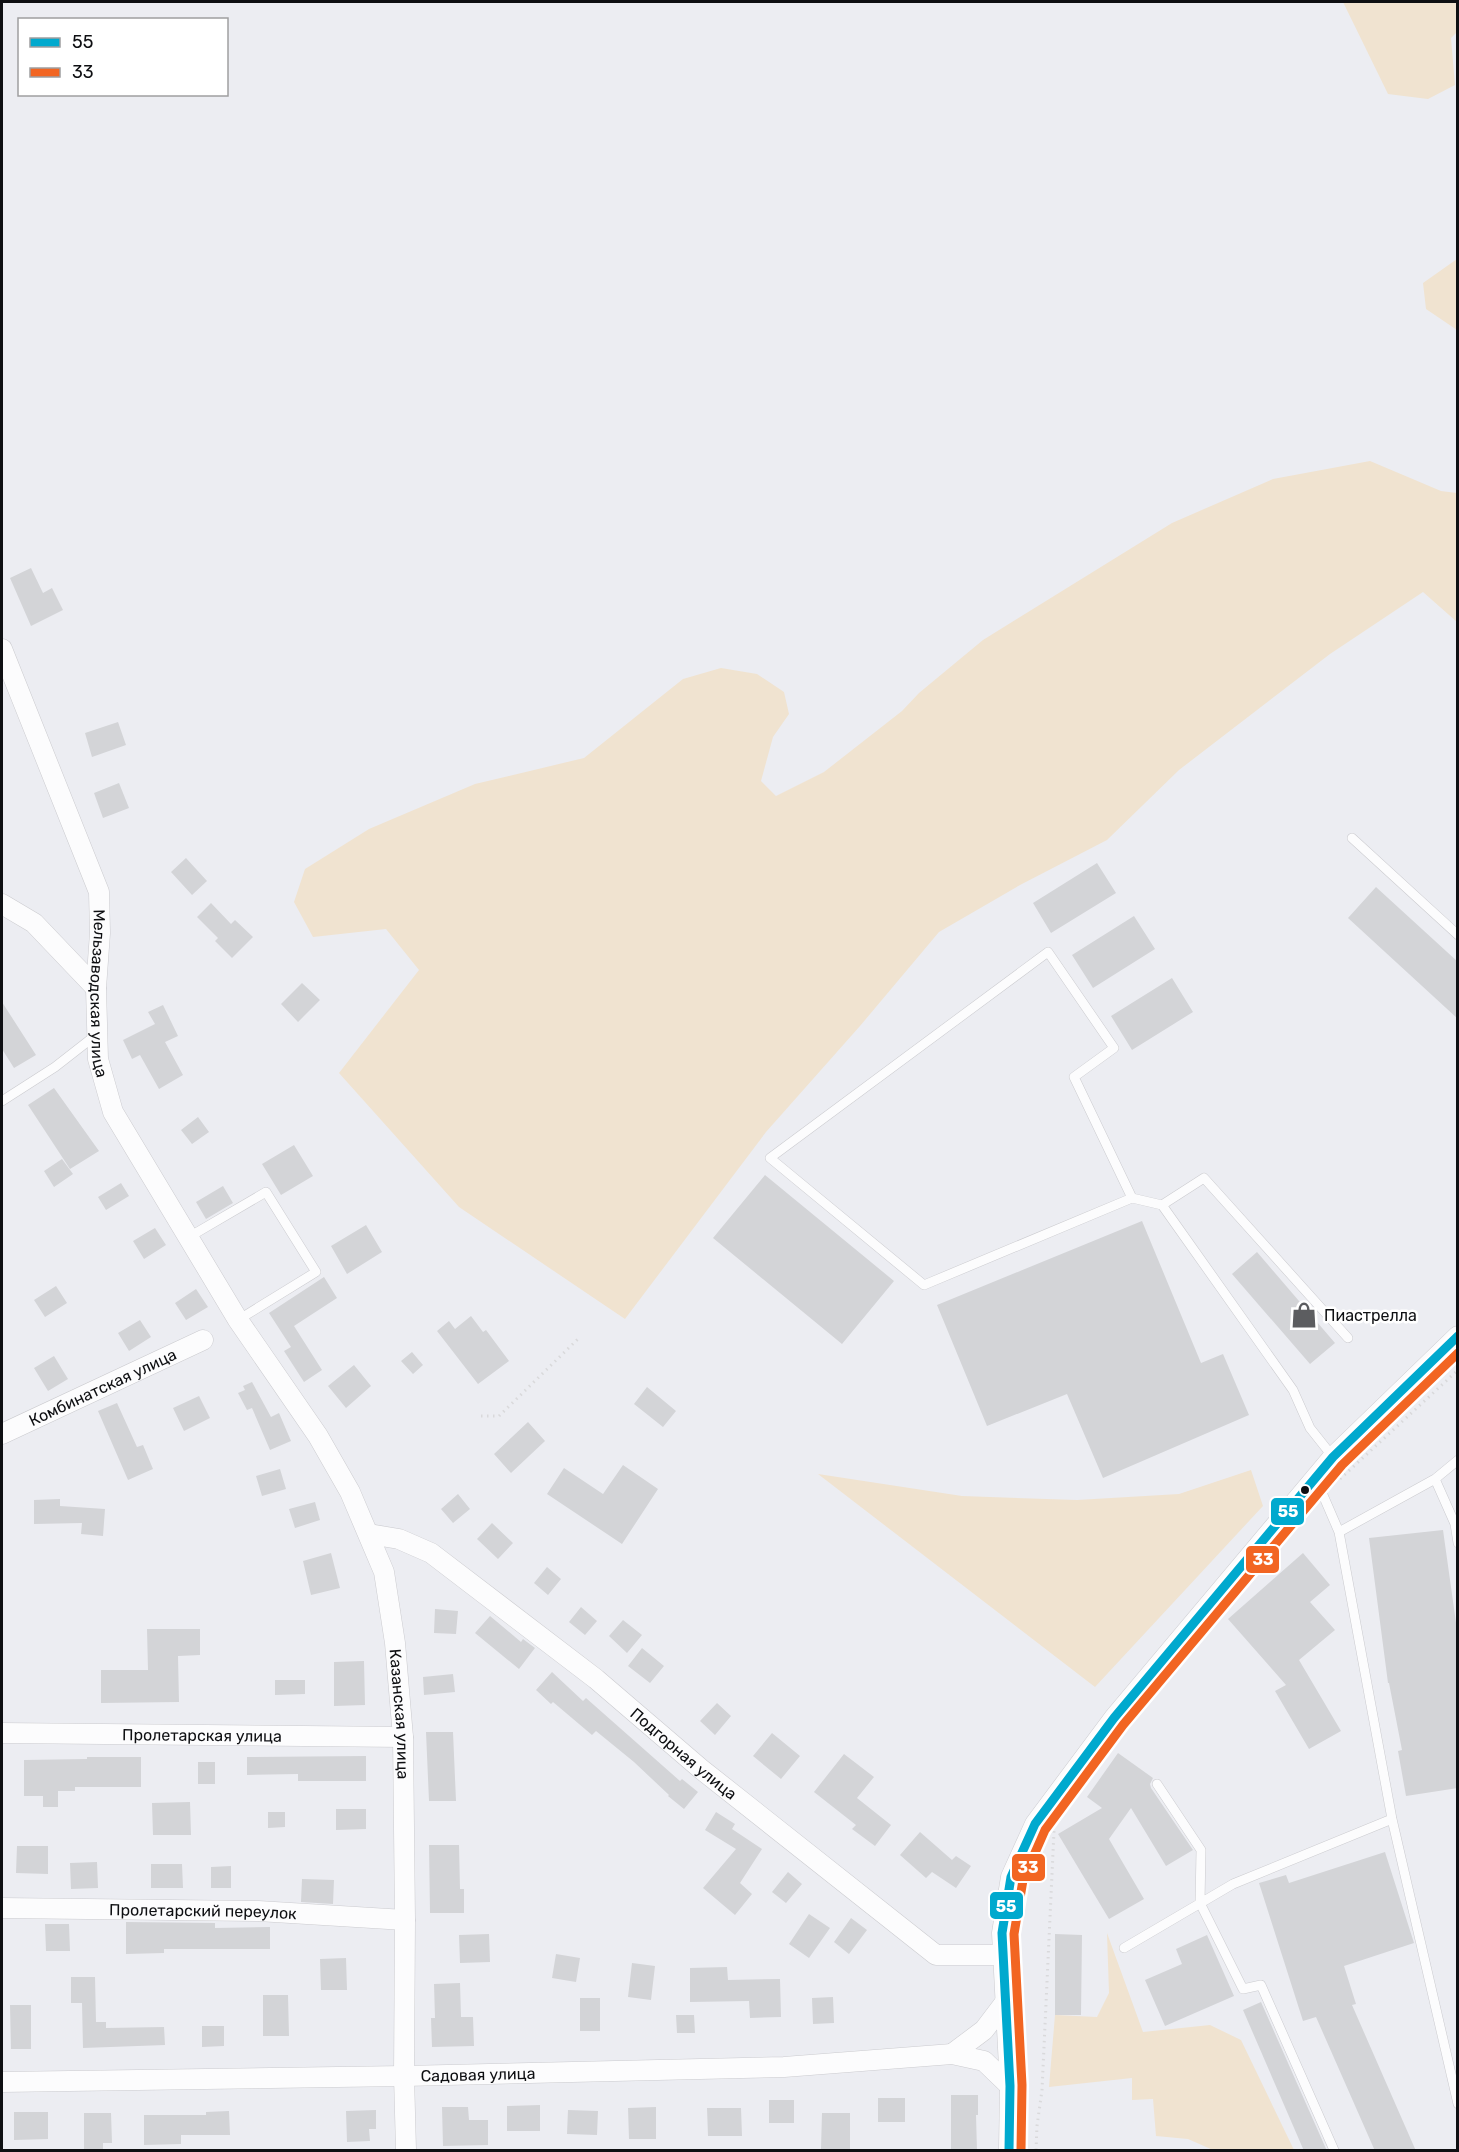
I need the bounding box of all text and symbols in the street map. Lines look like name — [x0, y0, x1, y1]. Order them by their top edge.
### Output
legend — [18, 18, 228, 96]
text: 55 — [72, 31, 93, 53]
text: 33 — [72, 61, 94, 83]
street label: Мельзаводская улица — [86, 909, 112, 1080]
shop icon: Пиастрелла — [1289, 1300, 1319, 1330]
place label: Пиастрелла — [1324, 1306, 1417, 1325]
street label: Комбинатская улица — [26, 1345, 180, 1430]
unlabelled marker — [1299, 1484, 1311, 1496]
line badge: 55 — [1270, 1497, 1305, 1526]
text: 55 — [1278, 1502, 1298, 1521]
line badge: 33 — [1245, 1545, 1280, 1574]
text: 33 — [1252, 1550, 1274, 1569]
street label: Казанская улица — [386, 1648, 412, 1779]
street label: Подгорная улица — [626, 1704, 740, 1804]
street label: Пролетарская улица — [122, 1725, 282, 1746]
line badge: 33 — [1011, 1853, 1046, 1882]
text: 33 — [1017, 1858, 1039, 1877]
line badge: 55 — [989, 1891, 1024, 1920]
text: 55 — [996, 1897, 1016, 1916]
street label: Пролетарский переулок — [109, 1900, 298, 1923]
street label: Садовая улица — [420, 2064, 536, 2086]

